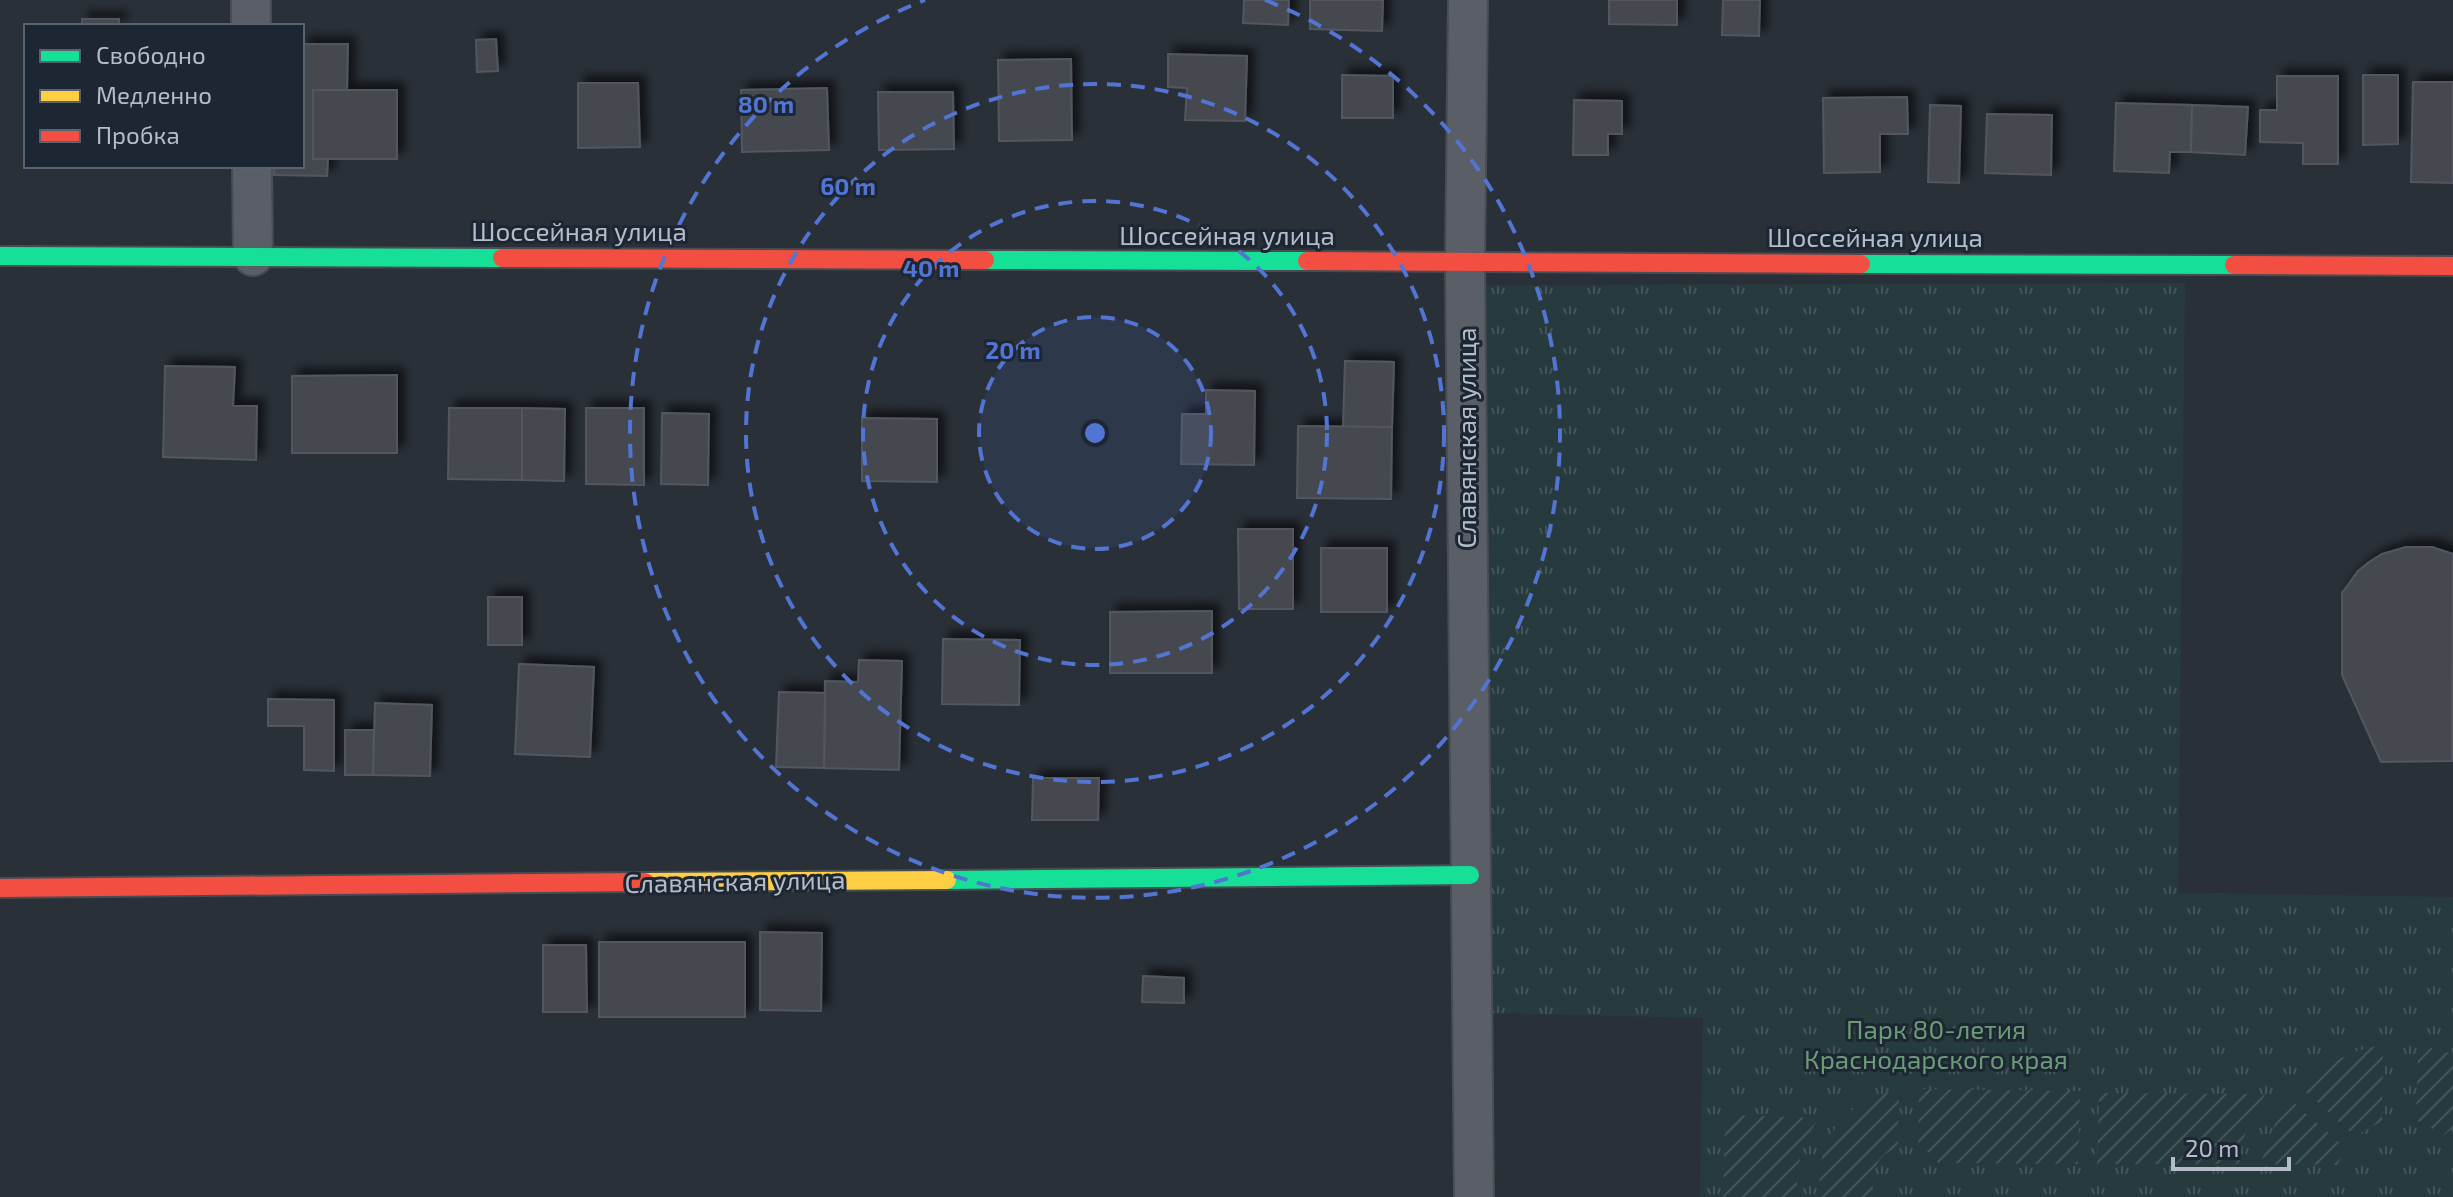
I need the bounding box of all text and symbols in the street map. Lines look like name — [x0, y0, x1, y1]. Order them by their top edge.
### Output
legend — [24, 24, 304, 168]
text: Свободно — [96, 40, 206, 69]
text: Медленно — [96, 80, 212, 109]
text: 80 m — [738, 89, 794, 118]
text: Пробка — [96, 120, 180, 149]
text: 60 m — [820, 171, 876, 200]
street label: Шоссейная улица — [471, 215, 687, 247]
street label: Шоссейная улица — [1119, 219, 1335, 251]
street label: Шоссейная улица — [1767, 221, 1983, 253]
text: 40 m — [903, 253, 959, 282]
street label: Славянская улица — [1450, 327, 1482, 549]
text: 20 m — [985, 335, 1041, 364]
centre of rings — [1081, 419, 1109, 447]
street label: Славянская улица — [624, 863, 846, 899]
park label: Парк 80-летия Краснодарского края — [1804, 1013, 2068, 1074]
scale bar — [2173, 1121, 2289, 1171]
text: 20 m — [2185, 1133, 2239, 1162]

